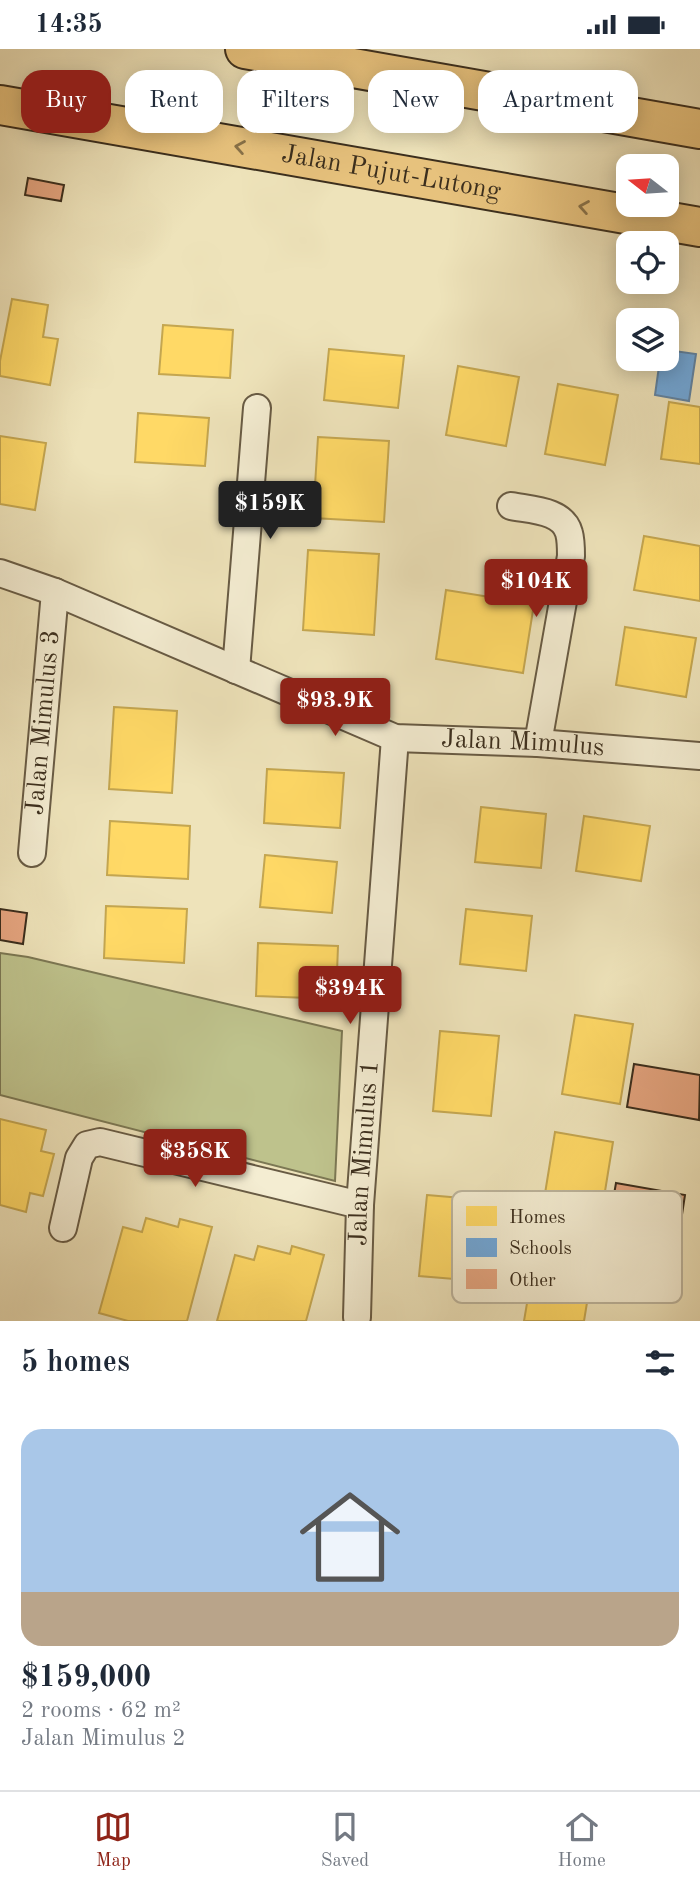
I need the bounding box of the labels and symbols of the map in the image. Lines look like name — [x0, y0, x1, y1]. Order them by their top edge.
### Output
one-way arrow — [234, 140, 246, 155]
street label: Jalan Pujut-Lutong — [279, 141, 503, 205]
north arrow — [616, 154, 679, 217]
one-way arrow — [579, 200, 590, 215]
pin: $159K — [221, 482, 319, 541]
pin: $104K — [487, 559, 585, 619]
street label: Jalan Mimulus 3 — [22, 629, 65, 816]
pin: $93.9K — [278, 679, 392, 738]
street label: Jalan Mimulus — [440, 727, 605, 761]
pin: $394K — [301, 967, 399, 1026]
street label: Jalan Mimulus 1 — [346, 1059, 384, 1246]
pin: $358K — [146, 1129, 244, 1189]
legend — [452, 1191, 682, 1303]
text: Homes — [509, 1209, 565, 1228]
text: Schools — [509, 1240, 572, 1259]
text: Other — [509, 1272, 556, 1291]

